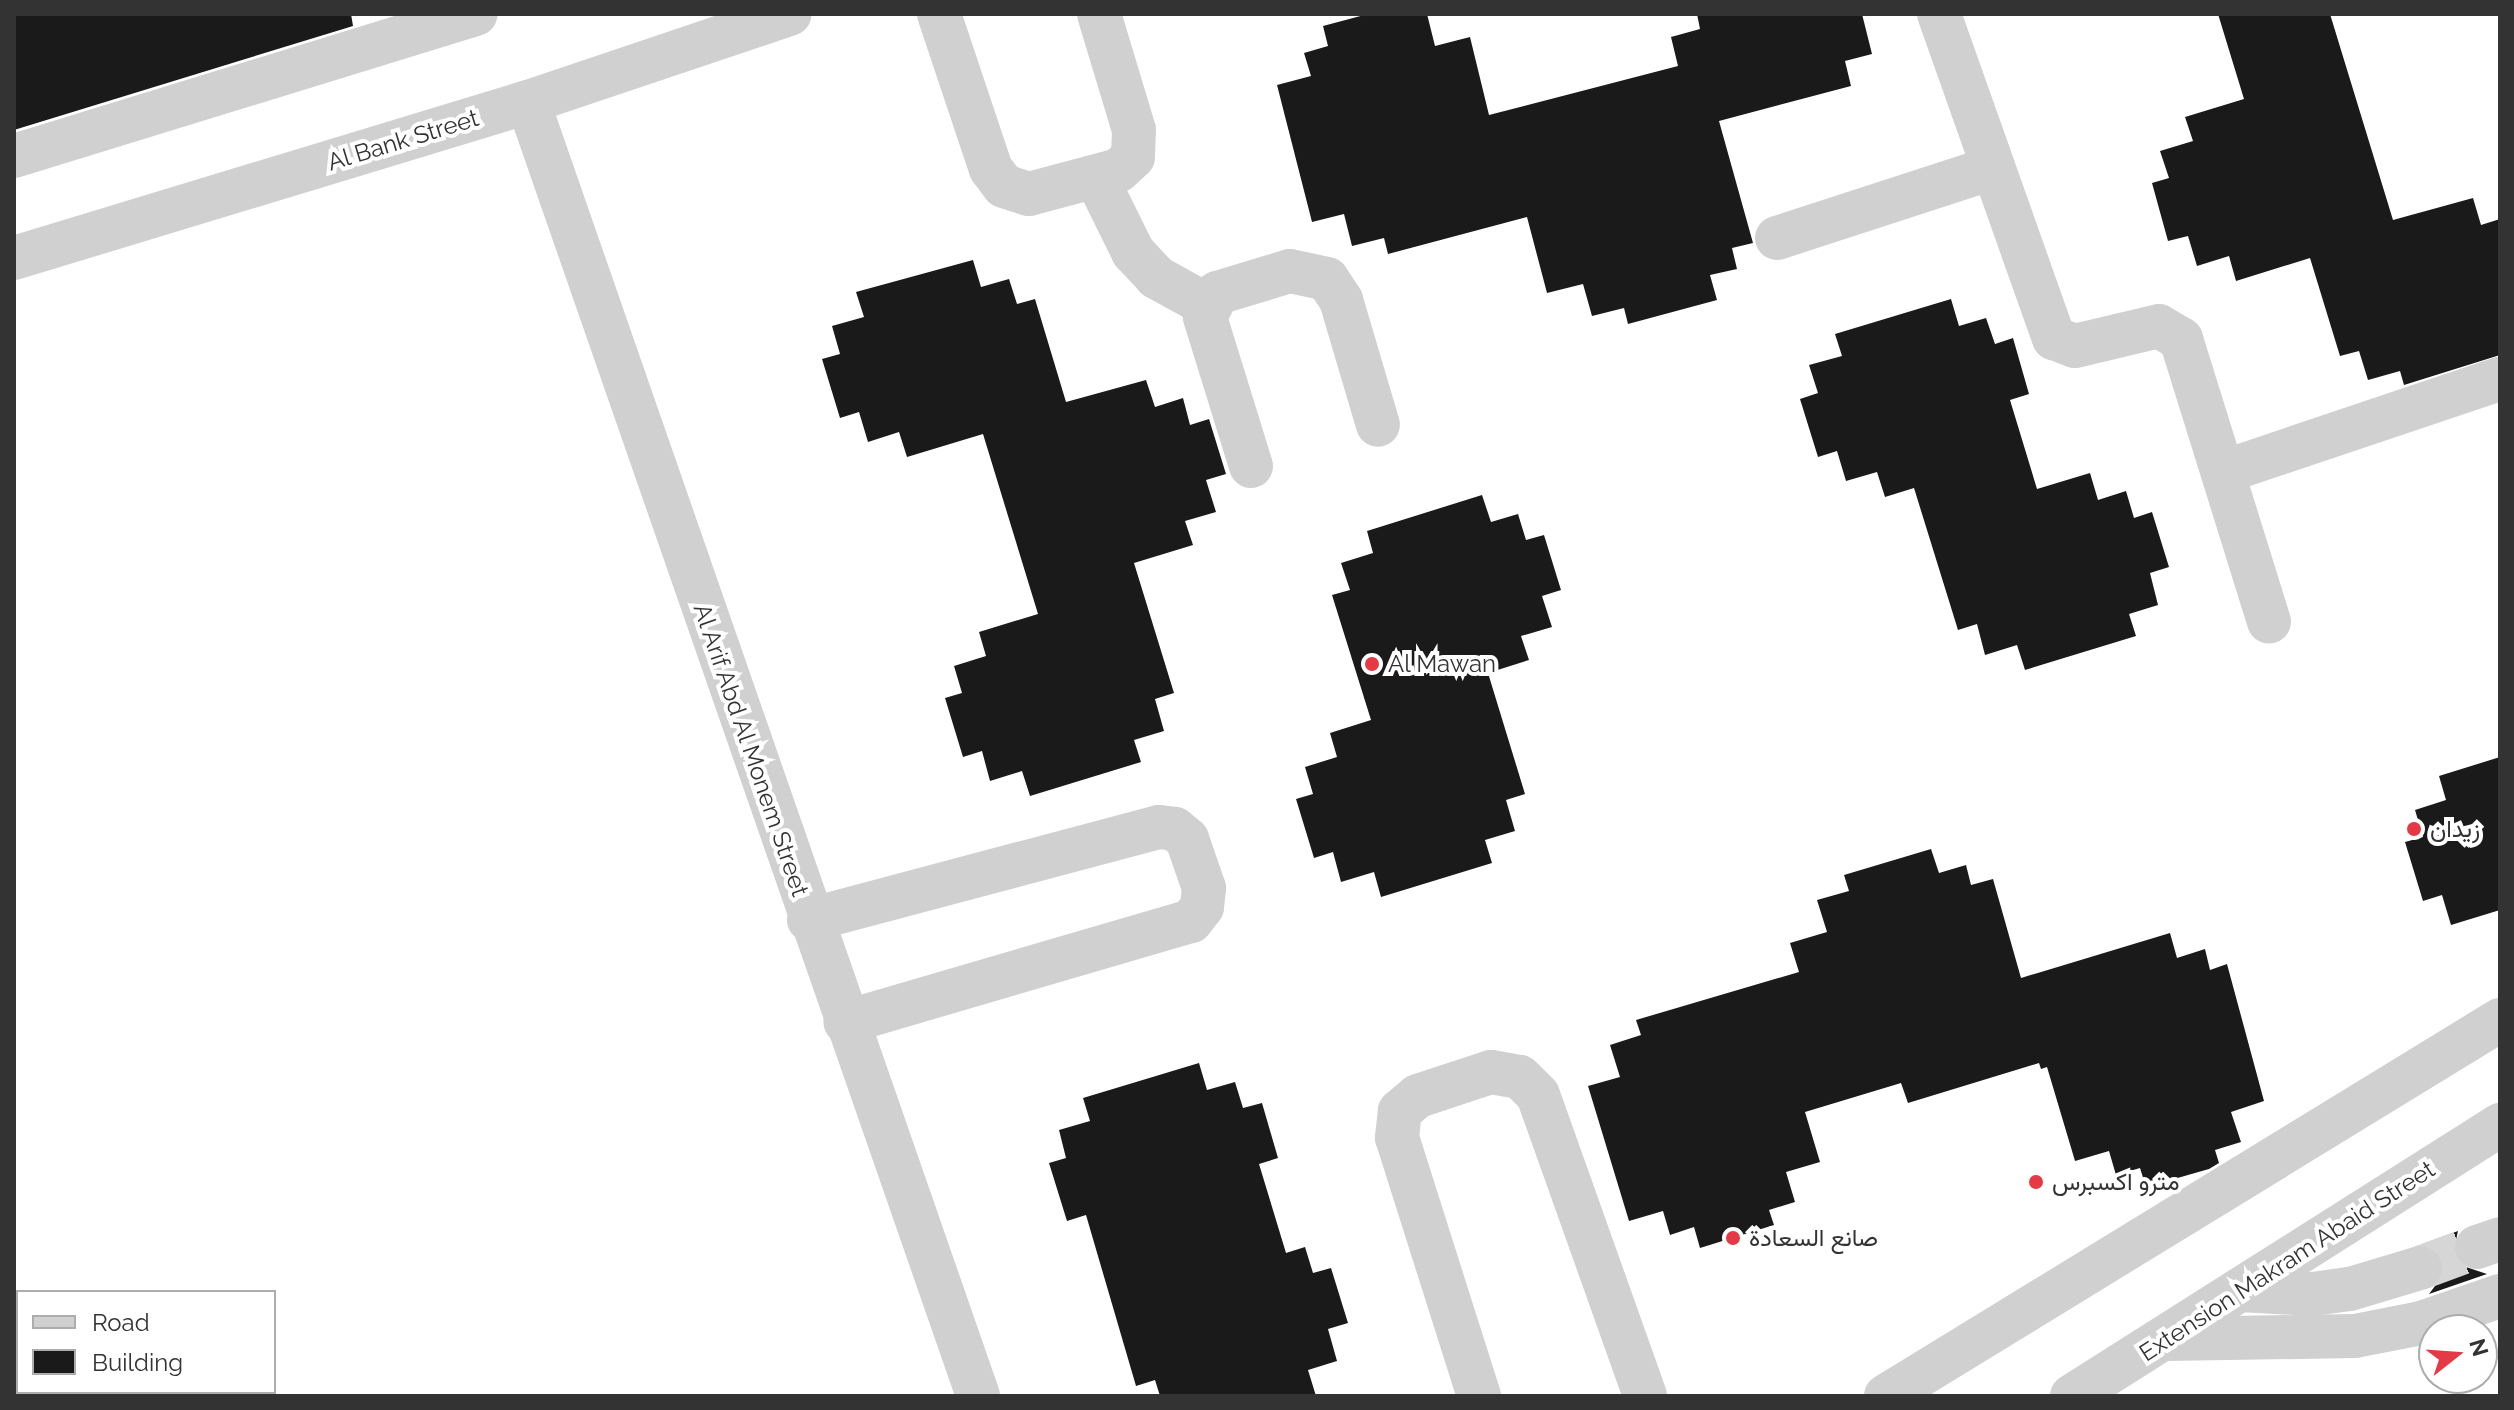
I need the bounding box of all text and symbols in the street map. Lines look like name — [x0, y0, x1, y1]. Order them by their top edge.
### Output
street label: Al Bank Street — [324, 103, 482, 177]
street label: Al Arif Abd Al Monem Street — [687, 598, 815, 902]
place label: Al Mawan — [1388, 650, 1497, 678]
marker: Al Mawan — [1363, 655, 1381, 673]
place label: زيدان — [2430, 815, 2480, 843]
marker: زيدان — [2405, 820, 2423, 838]
street label: Extension Makram Abaid Street — [2134, 1154, 2440, 1368]
place label: مترو اكسبرس — [2052, 1168, 2180, 1196]
marker: مترو اكسبرس — [2027, 1173, 2045, 1191]
place label: صانع السعادة — [1749, 1224, 1878, 1252]
marker: صانع السعادة — [1724, 1229, 1742, 1247]
legend — [16, 1290, 276, 1394]
text: Road — [92, 1308, 150, 1337]
north arrow — [2418, 1314, 2498, 1394]
text: N — [2464, 1336, 2494, 1359]
text: Building — [92, 1348, 183, 1377]

